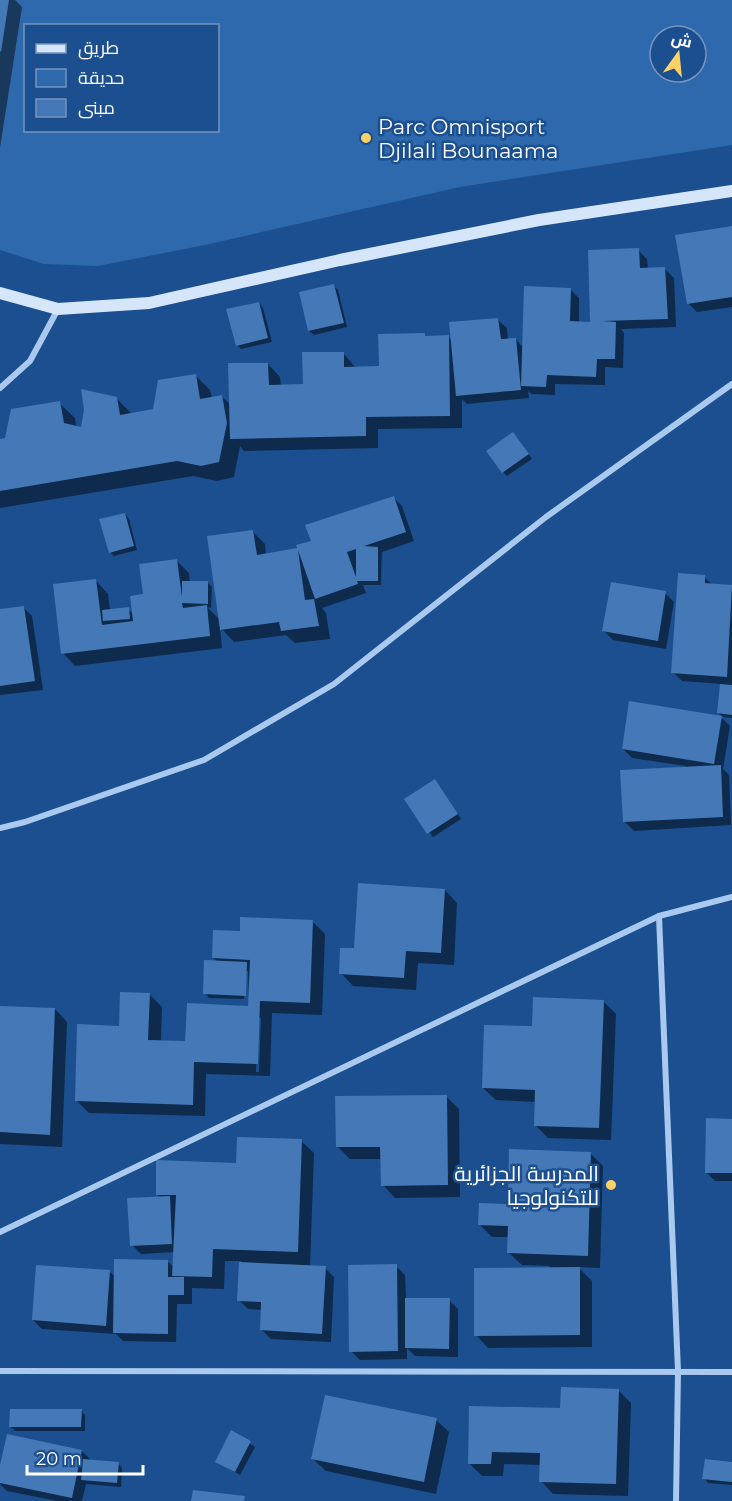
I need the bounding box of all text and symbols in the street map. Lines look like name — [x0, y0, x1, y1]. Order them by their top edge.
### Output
legend — [24, 24, 219, 132]
north arrow — [648, 24, 708, 84]
text: ش — [669, 28, 694, 52]
text: طريق — [78, 37, 119, 60]
text: حديقة — [78, 67, 124, 89]
text: مبنى — [78, 97, 115, 119]
place label: Parc Omnisport Djilali Bounaama — [378, 114, 558, 163]
marker: Parc Omnisport Djilali Bounaama — [359, 131, 373, 145]
place label: المدرسة الجزائرية للتكنولوجيا — [454, 1161, 599, 1210]
marker: المدرسة الجزائرية للتكنولوجيا — [604, 1178, 618, 1192]
scale bar — [27, 1438, 142, 1476]
text: 20 m — [36, 1448, 82, 1470]

